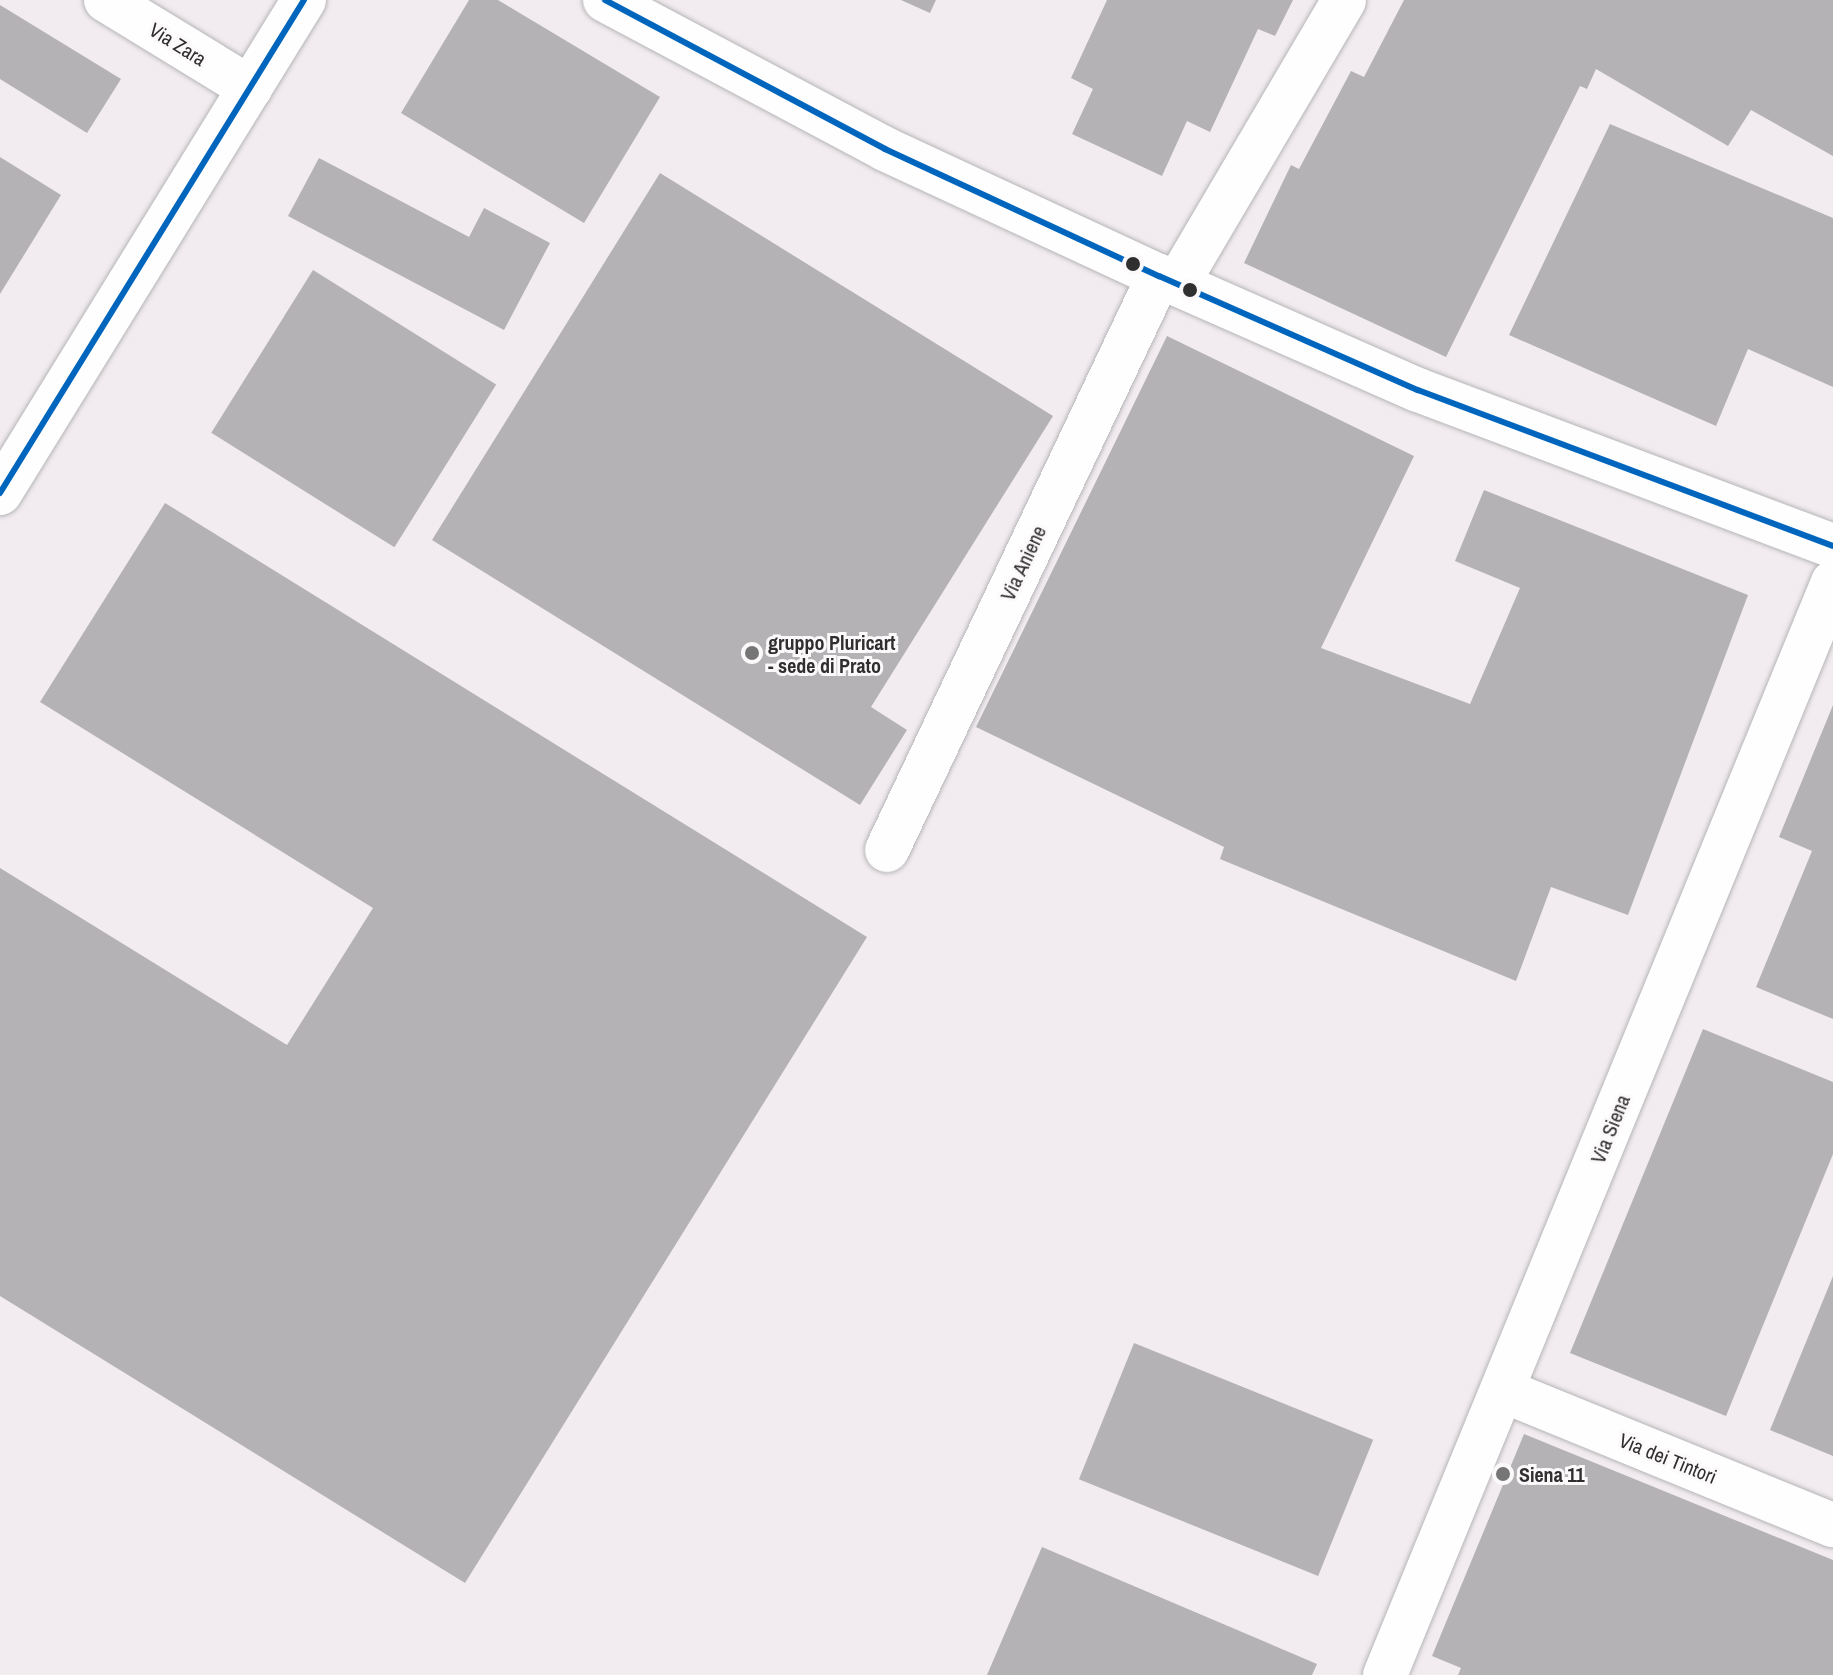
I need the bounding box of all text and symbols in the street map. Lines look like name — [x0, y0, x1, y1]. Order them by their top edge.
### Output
street label: Via Zara — [145, 17, 211, 71]
unlabelled marker — [1125, 256, 1141, 272]
unlabelled marker — [1182, 282, 1198, 298]
street label: Via Aniene — [995, 521, 1051, 605]
place label: gruppo Pluricart - sede di Prato — [768, 630, 896, 677]
marker: gruppo Pluricart - sede di Prato — [743, 644, 761, 662]
street label: Via Siena — [1585, 1091, 1635, 1167]
street label: Via dei Tintori — [1616, 1428, 1720, 1488]
place label: Siena 11 — [1519, 1462, 1585, 1486]
marker: Siena 11 — [1494, 1465, 1512, 1483]

